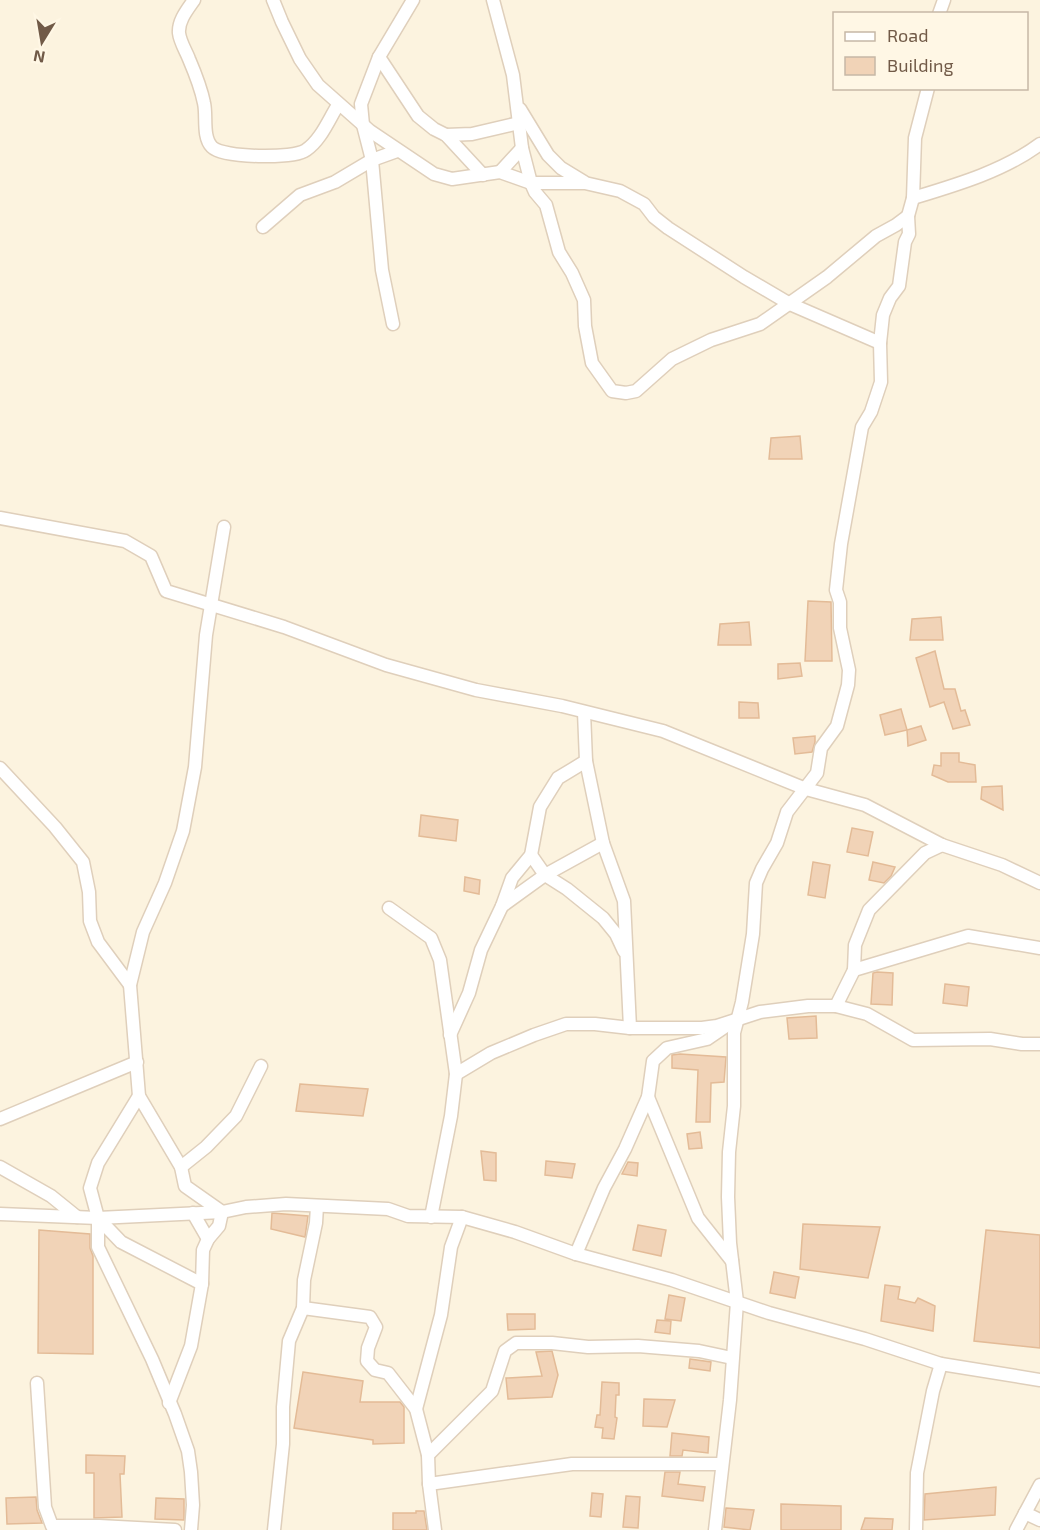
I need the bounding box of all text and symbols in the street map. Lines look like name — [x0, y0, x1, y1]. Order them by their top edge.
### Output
north arrow — [12, 12, 72, 72]
legend — [833, 12, 1028, 90]
text: Road — [887, 24, 928, 46]
text: N — [32, 47, 47, 68]
text: Building — [887, 54, 954, 76]

